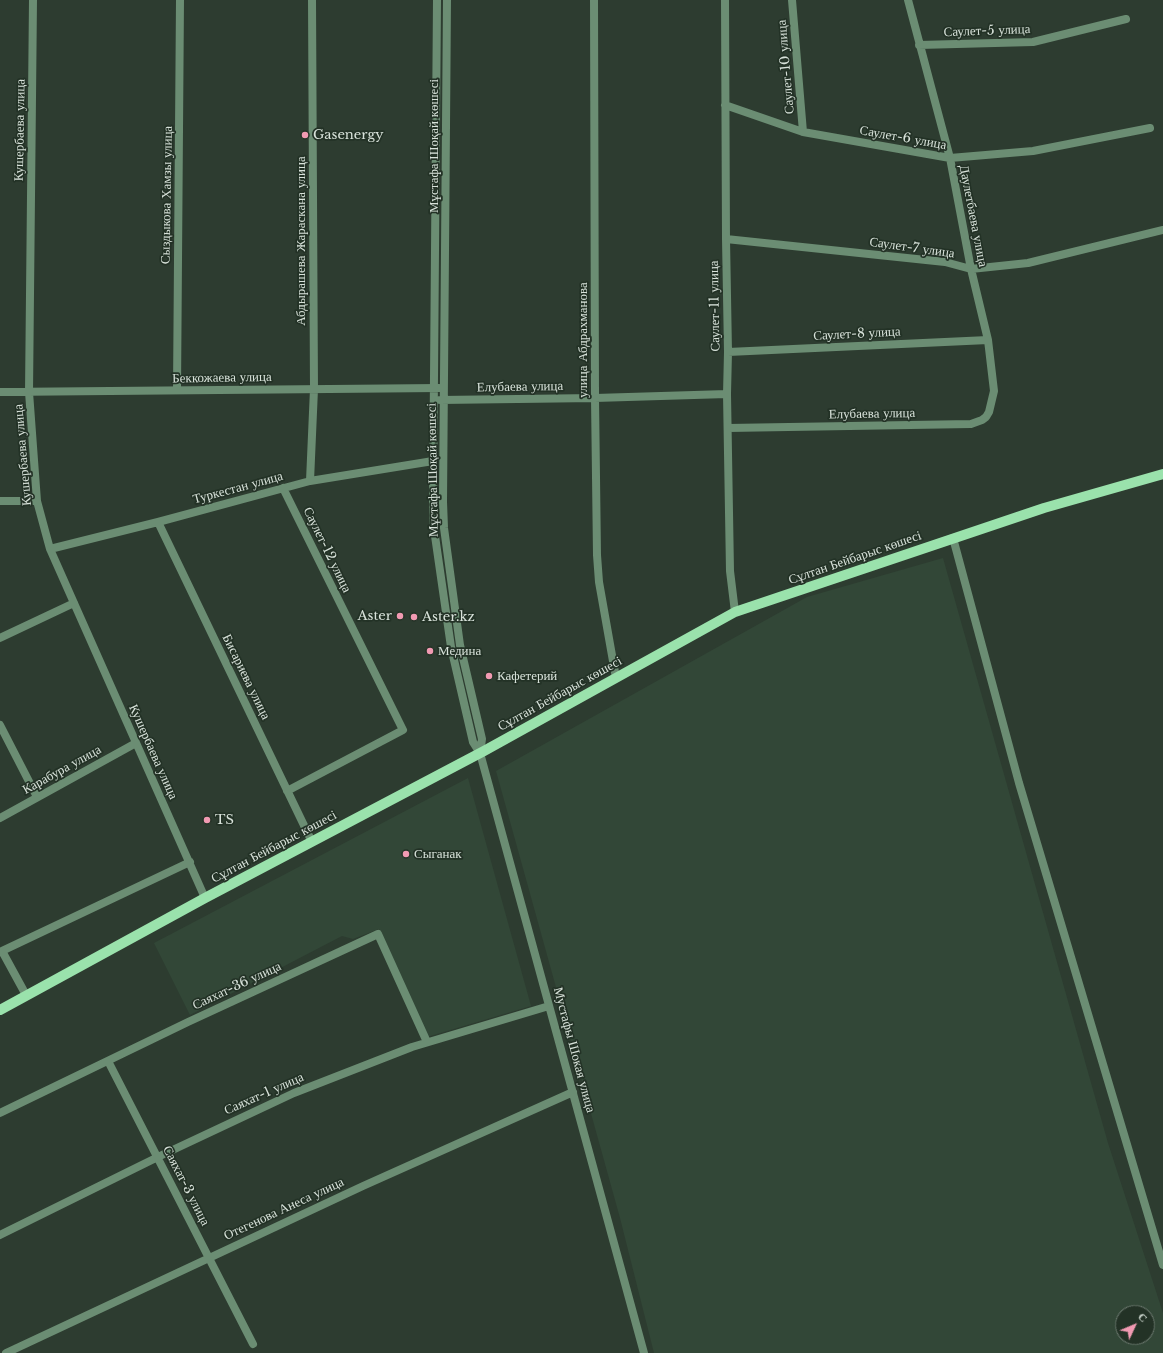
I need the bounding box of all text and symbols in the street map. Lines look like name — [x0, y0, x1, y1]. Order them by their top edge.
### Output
street label: Саулет-10 улица — [774, 19, 798, 115]
street label: Саулет-5 улица — [943, 22, 1031, 40]
street label: Кушербаева улица — [11, 79, 29, 181]
street label: Мұстафа Шоқай көшесі — [426, 79, 442, 213]
street label: Саулет-6 улица — [858, 123, 948, 153]
street label: Сыздыкова Хамзы улица — [158, 126, 176, 264]
place label: Gasenergy — [313, 127, 384, 143]
marker: Gasenergy — [300, 130, 310, 140]
street label: Абдырашева Жараскана улица — [293, 156, 309, 326]
street label: Даулетбаева улица — [955, 164, 991, 268]
street label: Саулет-7 улица — [868, 234, 956, 262]
street label: Саулет-11 улица — [706, 260, 724, 352]
street label: улица Абдрахманова — [575, 282, 591, 398]
street label: Саулет-8 улица — [813, 324, 901, 344]
street label: Беккожаева улица — [172, 369, 272, 387]
street label: Елубаева улица — [477, 378, 563, 396]
street label: Кушербаева улица — [11, 403, 35, 507]
street label: Мұстафа Шоқай көшесі — [424, 403, 442, 537]
street label: Елубаева улица — [829, 405, 915, 423]
street label: Туркестан улица — [191, 468, 285, 508]
street label: Саулет-12 улица — [300, 505, 354, 595]
street label: Сұлтан Бейбарыс көшесі — [786, 528, 924, 588]
place label: Aster — [357, 608, 392, 624]
place label: Aster.kz — [422, 609, 475, 625]
marker: Aster — [395, 611, 405, 621]
marker: Aster.kz — [409, 612, 419, 622]
street label: Бисариева улица — [219, 632, 273, 722]
place label: Медина — [438, 643, 481, 659]
marker: Медина — [425, 646, 435, 656]
street label: Сұлтан Бейбарыс көшесі — [495, 653, 625, 735]
place label: Кафетерий — [497, 668, 557, 684]
marker: Кафетерий — [484, 671, 494, 681]
street label: Кушербаева улица — [125, 702, 181, 802]
street label: Карабура улица — [20, 742, 104, 798]
street label: Сұлтан Бейбарыс көшесі — [209, 807, 339, 887]
place label: TS — [215, 812, 234, 828]
marker: TS — [202, 815, 212, 825]
place label: Сыганак — [414, 846, 462, 862]
marker: Сыганак — [401, 849, 411, 859]
street label: Саяхат-36 улица — [190, 959, 284, 1013]
street label: Мустафы Шокая улица — [550, 986, 598, 1114]
street label: Саяхат-1 улица — [222, 1069, 306, 1119]
street label: Саяхат-3 улица — [159, 1143, 213, 1229]
street label: Отегенова Анеса улица — [221, 1174, 347, 1244]
north arrow — [1115, 1305, 1155, 1345]
text: С — [1135, 1310, 1151, 1325]

